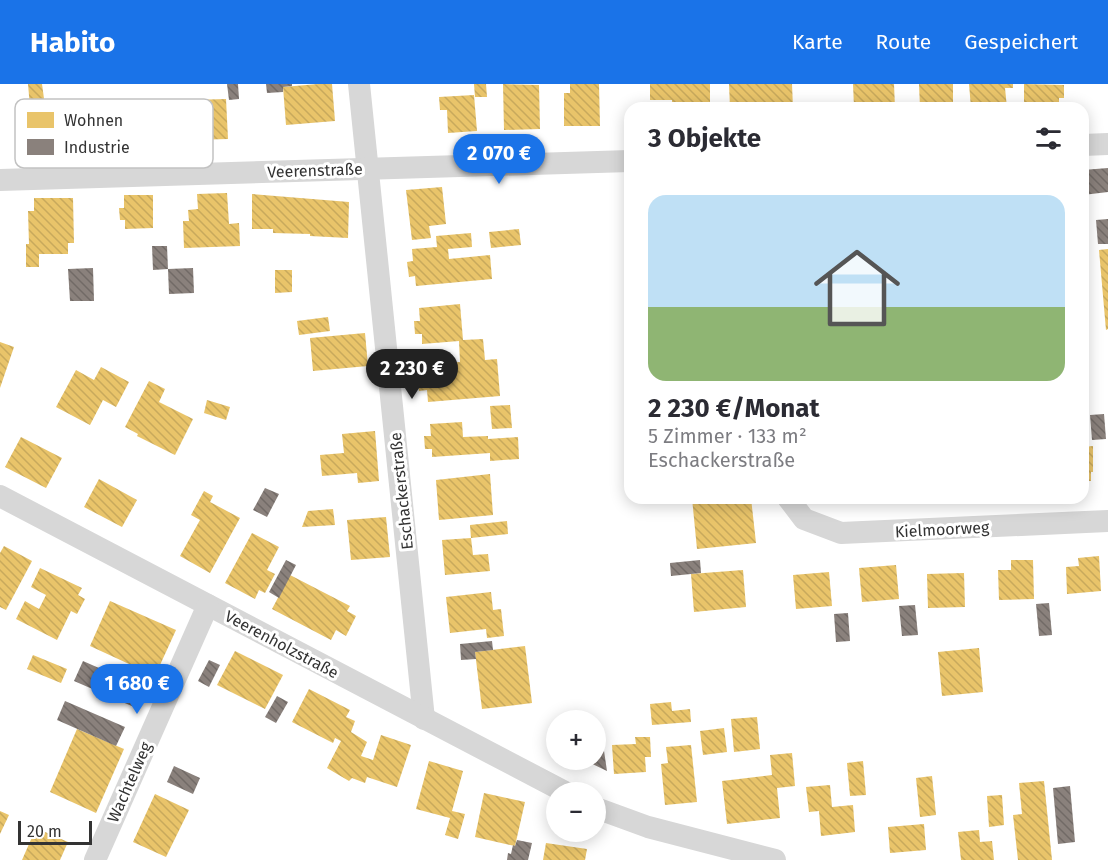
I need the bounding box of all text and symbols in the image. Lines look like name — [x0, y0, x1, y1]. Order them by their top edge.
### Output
text: Habito — [30, 26, 115, 59]
text: Karte — [792, 29, 843, 55]
text: Route — [876, 29, 931, 55]
text: Gespeichert — [964, 29, 1078, 55]
legend — [15, 99, 213, 168]
text: Wohnen — [64, 111, 123, 130]
icon: filters — [1032, 122, 1065, 155]
text: 3 Objekte — [648, 123, 761, 154]
pin: 2 070 € — [444, 134, 554, 185]
text: Industrie — [64, 138, 130, 157]
text: 2 070 € — [467, 141, 531, 165]
street label: Veerenstraße — [267, 159, 363, 182]
icon: home — [803, 234, 911, 342]
pin: 2 230 € — [357, 349, 467, 400]
text: 2 230 € — [380, 356, 444, 380]
text: 2 230 €/Monat — [648, 393, 820, 424]
text: 5 Zimmer · 133 m² — [648, 424, 807, 448]
street label: Eschackerstraße — [386, 431, 417, 551]
text: Eschackerstraße — [648, 448, 795, 472]
street label: Kielmoorweg — [894, 518, 990, 541]
street label: Veerenholzstraße — [222, 606, 342, 682]
pin: 1 680 € — [82, 664, 192, 715]
text: 1 680 € — [104, 671, 170, 695]
map controls — [546, 710, 606, 842]
button: + — [546, 710, 606, 770]
street label: Wachtelweg — [103, 738, 156, 825]
button: − — [546, 782, 606, 842]
scale bar — [18, 818, 92, 846]
text: 20 m — [27, 822, 62, 841]

